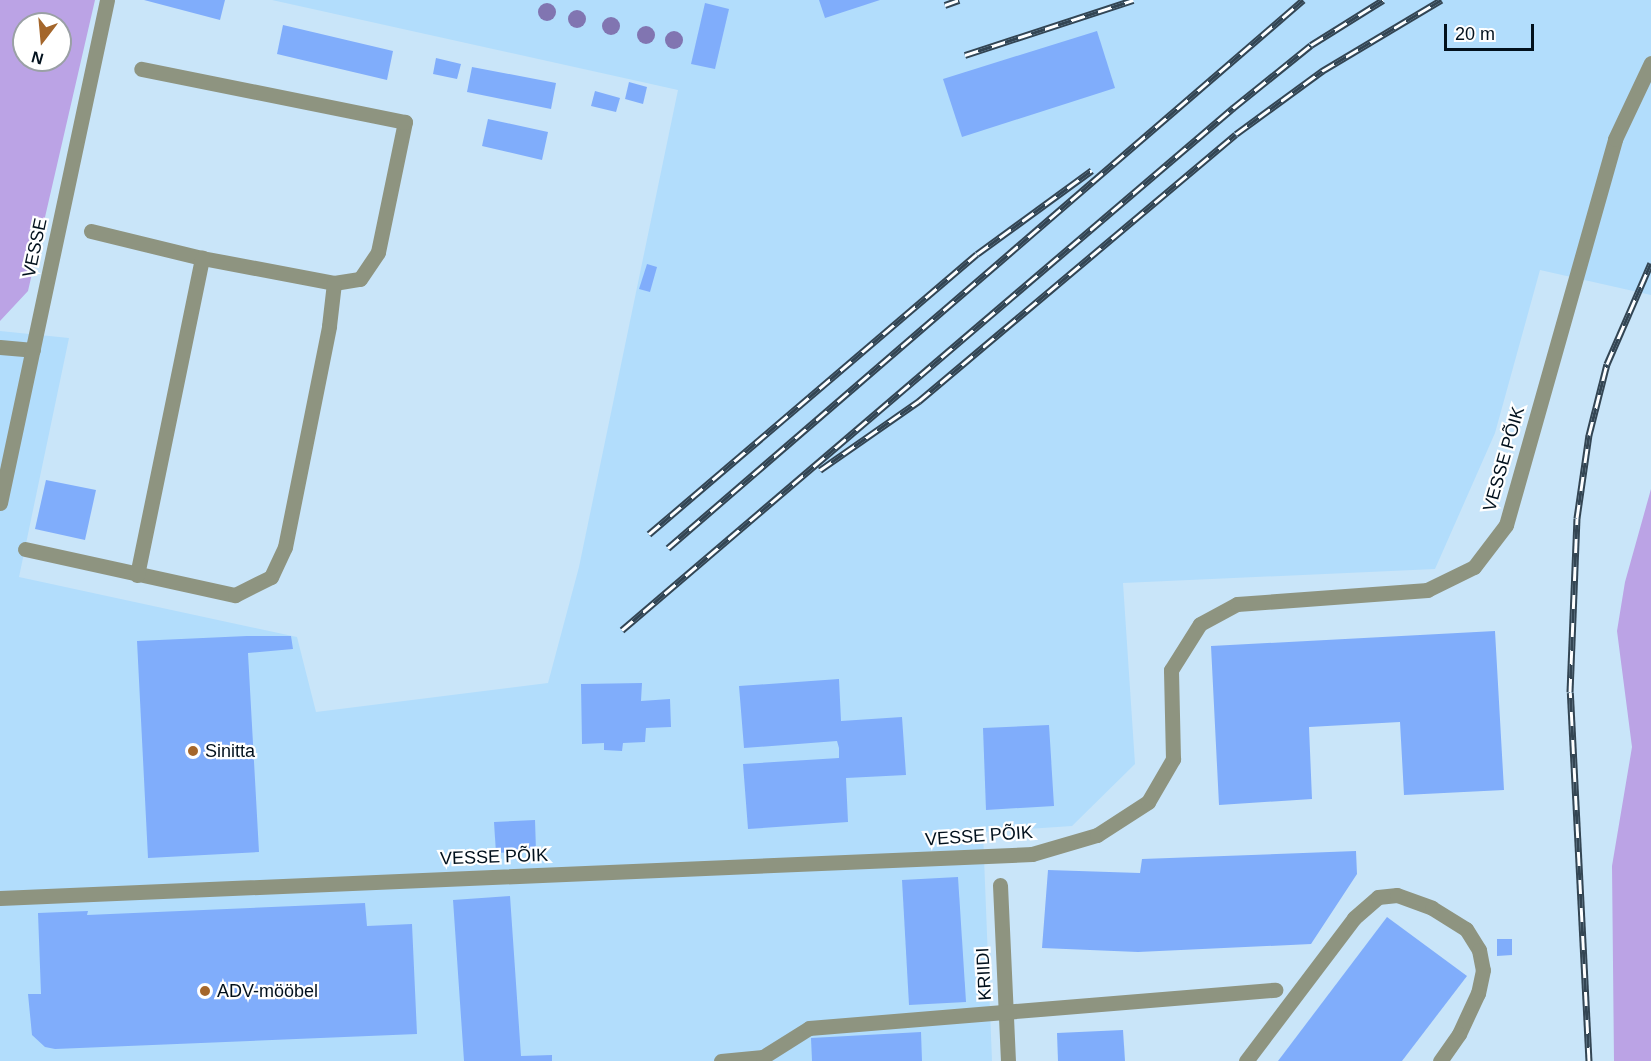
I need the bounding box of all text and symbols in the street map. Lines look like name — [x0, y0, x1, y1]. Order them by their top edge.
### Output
north arrow — [12, 12, 72, 72]
scale bar — [1447, 12, 1537, 50]
text: 20 m — [1455, 24, 1495, 44]
text: N — [30, 48, 45, 68]
street label: VESSE — [18, 216, 52, 280]
street label: VESSE PÕIK — [1479, 404, 1529, 514]
place label: Sinitta — [205, 740, 255, 762]
marker: Sinitta — [186, 744, 200, 758]
street label: VESSE PÕIK — [924, 821, 1034, 851]
street label: VESSE PÕIK — [440, 844, 548, 870]
street label: KRIIDI — [972, 947, 996, 1001]
place label: ADV-mööbel — [217, 980, 318, 1002]
marker: ADV-mööbel — [198, 984, 212, 998]

